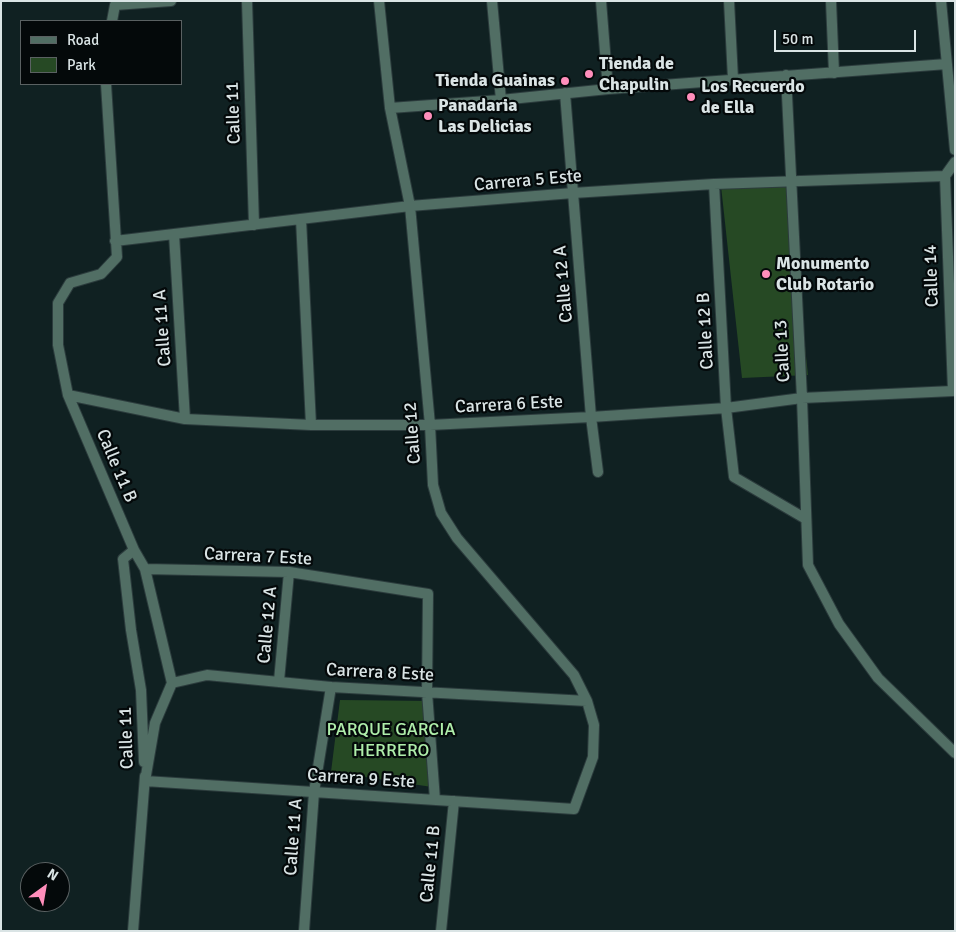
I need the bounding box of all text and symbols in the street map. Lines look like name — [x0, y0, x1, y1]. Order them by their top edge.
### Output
legend — [20, 20, 182, 85]
scale bar — [776, 20, 918, 52]
text: 50 m — [782, 30, 813, 48]
text: Road — [67, 31, 99, 49]
place label: Tienda de Chapulin — [599, 53, 674, 96]
text: Park — [67, 56, 96, 74]
marker: Tienda de Chapulin — [583, 68, 595, 80]
place label: Tienda Guainas — [435, 70, 555, 92]
marker: Tienda Guainas — [559, 75, 571, 87]
place label: Los Recuerdo de Ella — [701, 76, 805, 118]
street label: Calle 11 — [222, 81, 246, 145]
marker: Los Recuerdo de Ella — [685, 91, 697, 103]
place label: Panadaria Las Delicias — [438, 95, 532, 138]
marker: Panadaria Las Delicias — [422, 110, 434, 122]
street label: Carrera 5 Este — [473, 166, 583, 196]
street label: Calle 12 A — [550, 244, 578, 324]
street label: Calle 14 — [920, 244, 944, 308]
place label: Monumento Club Rotario — [776, 253, 874, 296]
marker: Monumento Club Rotario — [760, 268, 772, 280]
street label: Calle 11 A — [150, 289, 176, 367]
street label: Calle 12 B — [693, 292, 719, 370]
street label: Calle 13 — [771, 319, 795, 383]
street label: Carrera 6 Este — [454, 391, 564, 419]
street label: Calle 12 — [400, 401, 426, 465]
street label: Calle 11 B — [91, 426, 141, 506]
street label: Carrera 7 Este — [203, 543, 313, 571]
street label: Calle 12 A — [254, 585, 282, 665]
street label: Carrera 8 Este — [325, 659, 435, 687]
street label: Calle 11 — [115, 706, 139, 770]
park label: PARQUE GARCIA HERRERO — [327, 719, 455, 762]
street label: Carrera 9 Este — [306, 764, 416, 794]
street label: Calle 11 A — [281, 798, 307, 876]
street label: Calle 11 B — [416, 824, 446, 904]
north arrow — [20, 862, 70, 912]
text: N — [44, 865, 61, 884]

